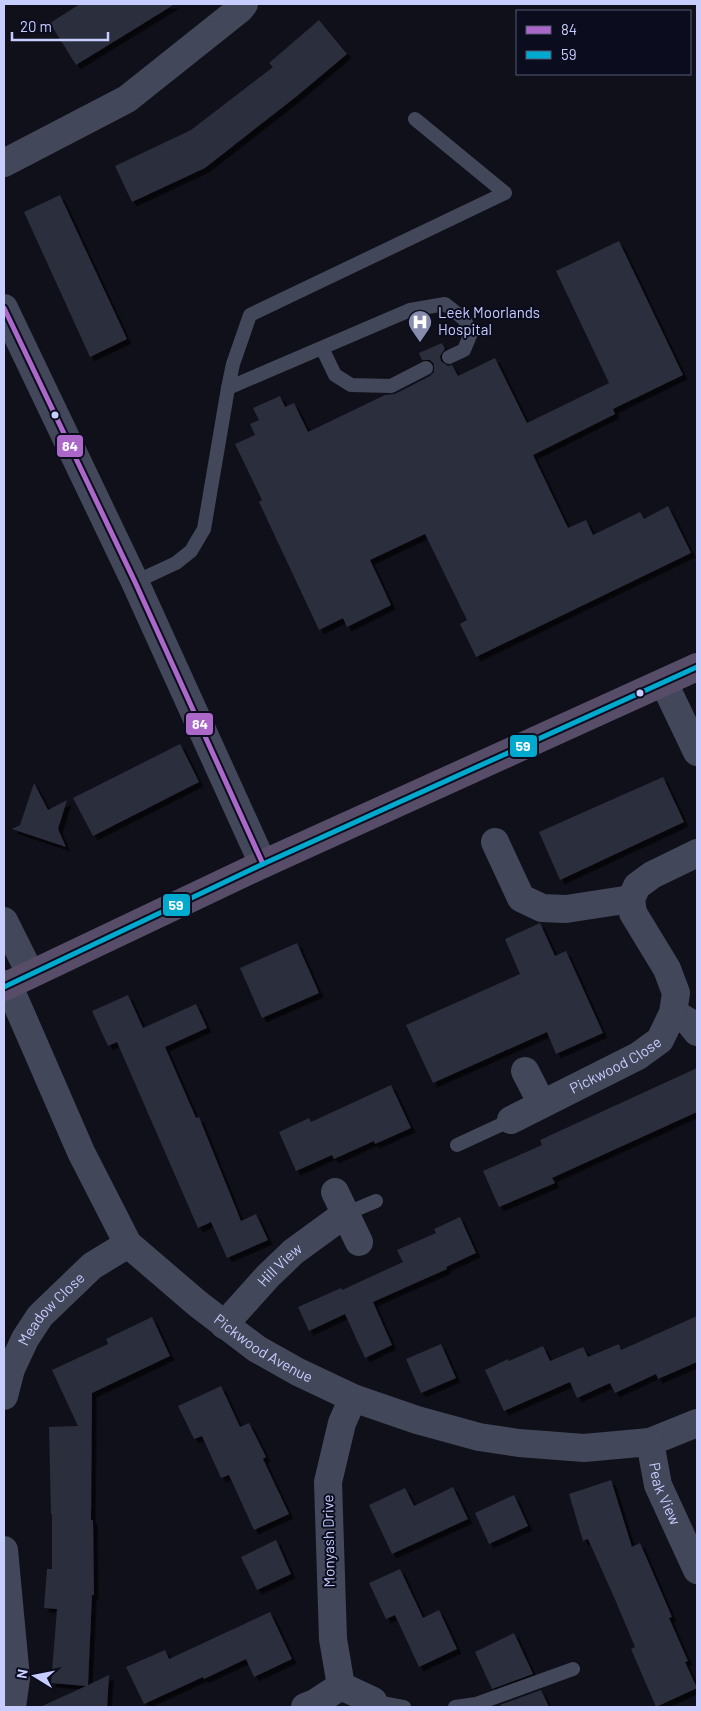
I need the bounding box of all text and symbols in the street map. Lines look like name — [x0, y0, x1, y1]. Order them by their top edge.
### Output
scale bar — [12, 10, 109, 42]
legend — [516, 10, 691, 75]
text: 20 m — [20, 17, 52, 35]
text: 84 — [561, 20, 577, 38]
text: 59 — [561, 45, 577, 63]
place label: Leek Moorlands Hospital — [438, 303, 540, 338]
hospital icon: Leek Moorlands Hospital — [407, 309, 433, 343]
unlabelled marker — [50, 410, 60, 420]
line badge: 84 — [56, 434, 84, 458]
text: 84 — [62, 437, 78, 454]
unlabelled marker — [635, 688, 645, 698]
line badge: 84 — [185, 712, 214, 736]
text: 84 — [192, 715, 208, 732]
line badge: 59 — [509, 734, 538, 758]
text: 59 — [516, 737, 530, 754]
line badge: 59 — [162, 893, 191, 917]
text: 59 — [169, 896, 183, 913]
street label: Pickwood Close — [566, 1032, 664, 1097]
street label: Hill View — [253, 1239, 305, 1290]
street label: Meadow Close — [13, 1268, 88, 1348]
street label: Pickwood Avenue — [211, 1310, 316, 1386]
street label: Peak View — [646, 1461, 685, 1528]
street label: Monyash Drive — [318, 1494, 338, 1588]
north arrow — [10, 1651, 60, 1701]
text: N — [13, 1668, 31, 1680]

